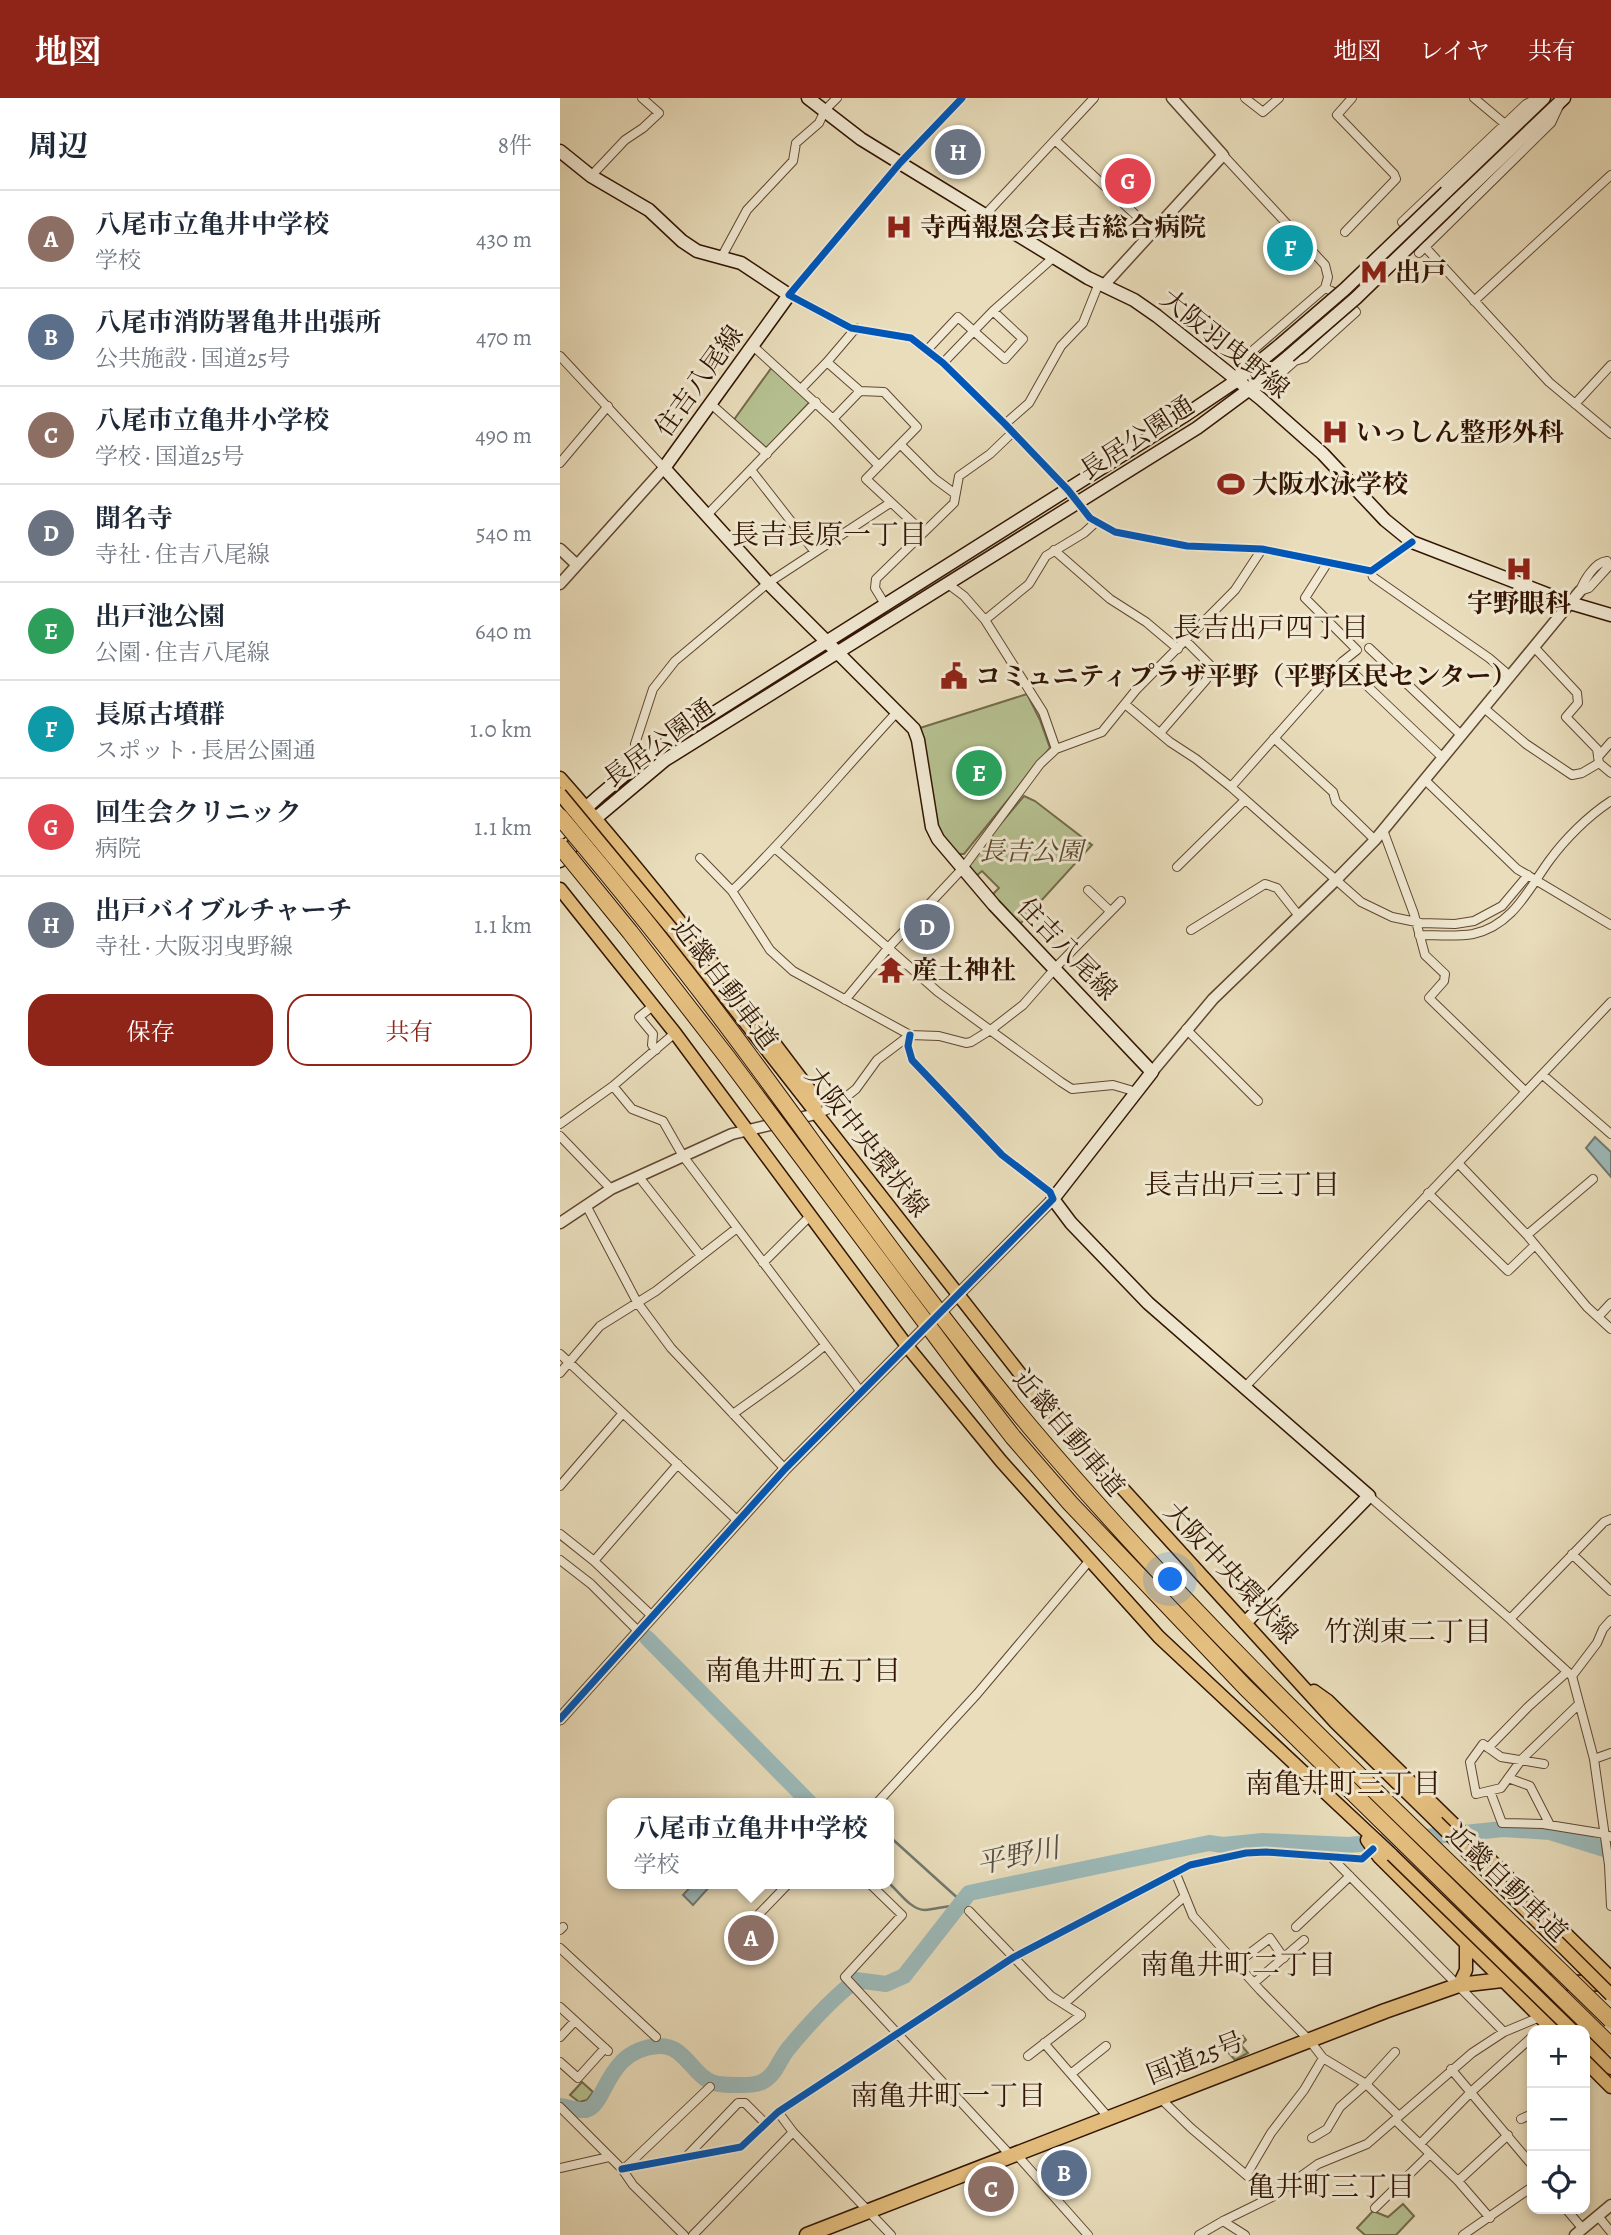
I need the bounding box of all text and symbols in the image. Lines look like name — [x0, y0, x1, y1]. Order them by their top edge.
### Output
text: 地図 — [35, 29, 101, 74]
text: 地図 — [1333, 35, 1381, 67]
text: レイヤ — [1419, 35, 1490, 67]
text: 共有 — [1528, 35, 1576, 67]
text: 周辺 — [28, 126, 88, 166]
pin: H — [935, 126, 981, 178]
text: 8件 — [498, 130, 532, 161]
pin: G — [1105, 155, 1151, 207]
text: 八尾市立亀井中学校 — [95, 207, 329, 242]
place label: 寺西報恩会長吉総合病院 — [920, 210, 1206, 245]
hospital icon: 寺西報恩会長吉総合病院 — [884, 212, 914, 242]
pin: F — [1267, 222, 1313, 274]
text: A — [44, 224, 58, 255]
text: 430 m — [476, 224, 532, 255]
text: 学校 — [95, 245, 141, 276]
place label: 出戸 — [1395, 255, 1447, 290]
metro station icon: 出戸 — [1359, 257, 1389, 287]
street label: 大阪羽曳野線 — [1153, 281, 1297, 407]
text: 八尾市消防署亀井出張所 — [95, 305, 381, 340]
street label: 住吉八尾線 — [647, 318, 751, 444]
text: B — [44, 322, 58, 353]
text: 470 m — [476, 322, 532, 353]
text: 公共施設 · 国道25号 — [95, 343, 290, 374]
street label: 長居公園通 — [1073, 388, 1201, 488]
text: 八尾市立亀井小学校 — [95, 403, 329, 438]
place label: いっしん整形外科 — [1356, 415, 1564, 450]
hospital icon: いっしん整形外科 — [1320, 417, 1350, 447]
text: C — [44, 420, 58, 451]
text: 490 m — [475, 420, 532, 451]
text: 学校 · 国道25号 — [95, 441, 244, 472]
place label: 大阪水泳学校 — [1252, 467, 1408, 502]
sports icon: 大阪水泳学校 — [1216, 469, 1246, 499]
text: 聞名寺 — [95, 501, 173, 536]
district label: 長吉長原一丁目 — [731, 516, 927, 554]
text: D — [43, 518, 59, 549]
text: 540 m — [476, 518, 532, 549]
text: 寺社 · 住吉八尾線 — [95, 539, 270, 570]
hospital icon: 宇野眼科 — [1504, 554, 1534, 584]
place label: 宇野眼科 — [1467, 586, 1571, 621]
text: 出戸池公園 — [95, 599, 225, 634]
district label: 長吉出戸四丁目 — [1173, 609, 1369, 647]
text: E — [44, 616, 58, 647]
text: 640 m — [475, 616, 532, 647]
text: 公園 · 住吉八尾線 — [95, 637, 270, 668]
place label: コミュニティプラザ平野（平野区民センター） — [975, 659, 1517, 694]
public building icon: コミュニティプラザ平野（平野区民センター） — [939, 661, 969, 691]
street label: 長居公園通 — [596, 691, 722, 795]
text: 長原古墳群 — [95, 697, 225, 732]
text: F — [45, 714, 57, 745]
text: 1.0 km — [470, 714, 532, 745]
text: スポット · 長居公園通 — [95, 735, 316, 766]
pin: E — [956, 747, 1002, 799]
text: 回生会クリニック — [95, 795, 301, 830]
text: G — [43, 812, 59, 843]
text: 1.1 km — [474, 812, 532, 843]
text: 病院 — [95, 833, 141, 864]
park label: 長吉公園 — [979, 834, 1087, 869]
street label: 住吉八尾線 — [1009, 890, 1125, 1008]
text: 出戸バイブルチャーチ — [95, 893, 352, 928]
pin: D — [904, 901, 950, 953]
text: H — [42, 910, 60, 941]
text: 1.1 km — [474, 910, 532, 941]
street label: 近畿自動車道 — [664, 911, 786, 1057]
text: 寺社 · 大阪羽曳野線 — [95, 931, 293, 962]
place label: 産土神社 — [912, 953, 1016, 988]
temple icon: 産土神社 — [876, 955, 906, 985]
button: 保存 — [28, 994, 273, 1066]
button: 共有 — [287, 994, 532, 1066]
street label: 大阪中央環状線 — [797, 1060, 937, 1224]
district label: 長吉出戸三丁目 — [1144, 1166, 1340, 1204]
street label: 近畿自動車道 — [1005, 1362, 1133, 1504]
street label: 大阪中央環状線 — [1156, 1495, 1306, 1651]
your location — [1153, 1562, 1187, 1596]
district label: 竹渕東二丁目 — [1324, 1613, 1492, 1651]
district label: 南亀井町五丁目 — [705, 1652, 901, 1690]
district label: 南亀井町三丁目 — [1245, 1765, 1441, 1803]
popup — [607, 1798, 894, 1889]
text: 八尾市立亀井中学校 — [633, 1811, 868, 1846]
street label: 近畿自動車道 — [1439, 1816, 1575, 1950]
water label: 平野川 — [973, 1828, 1066, 1883]
text: 学校 — [633, 1849, 679, 1880]
pin: A — [728, 1912, 774, 1964]
district label: 南亀井町二丁目 — [1140, 1946, 1336, 1984]
street label: 国道25号 — [1141, 2023, 1249, 2093]
map controls — [1527, 2025, 1590, 2214]
button: + — [1527, 2025, 1590, 2088]
district label: 南亀井町一丁目 — [850, 2077, 1046, 2115]
button: − — [1527, 2088, 1590, 2151]
pin: B — [1041, 2147, 1087, 2199]
button: locate — [1527, 2151, 1590, 2214]
pin: C — [968, 2163, 1014, 2215]
district label: 亀井町三丁目 — [1247, 2168, 1415, 2206]

